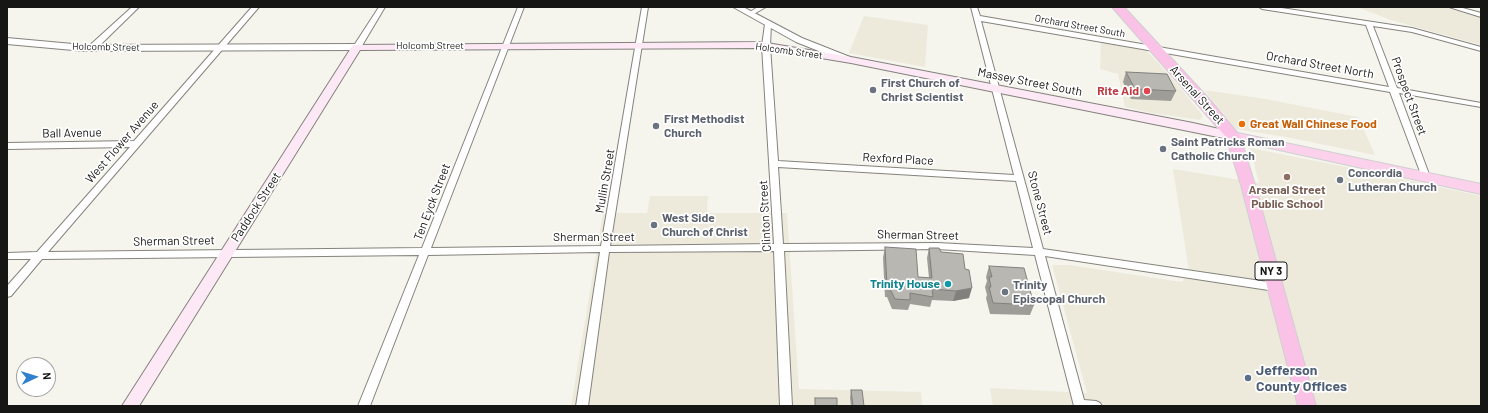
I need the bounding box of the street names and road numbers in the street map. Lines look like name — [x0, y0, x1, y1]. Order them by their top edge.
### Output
street label: Orchard Street South — [1034, 12, 1126, 40]
street label: Holcomb Street — [72, 40, 140, 54]
street label: Holcomb Street — [396, 40, 464, 52]
street label: Holcomb Street — [755, 40, 823, 62]
street label: Orchard Street North — [1265, 48, 1375, 82]
street label: Prospect Street — [1388, 55, 1430, 137]
street label: Arsenal Street — [1167, 63, 1227, 127]
street label: Massey Street South — [976, 65, 1084, 99]
street label: West Flower Avenue — [82, 98, 162, 186]
street label: Ball Avenue — [42, 125, 102, 141]
street label: Mullin Street — [592, 148, 618, 214]
street label: Rexford Place — [862, 150, 934, 168]
street label: Ten Eyck Street — [411, 161, 453, 243]
street label: Paddock Street — [228, 169, 284, 245]
street label: Stone Street — [1025, 169, 1055, 237]
street label: Clinton Street — [756, 180, 774, 252]
street label: Sherman Street — [877, 227, 959, 243]
street label: Sherman Street — [553, 230, 635, 244]
street label: Sherman Street — [133, 233, 215, 249]
road number: NY 3 — [1255, 262, 1287, 280]

